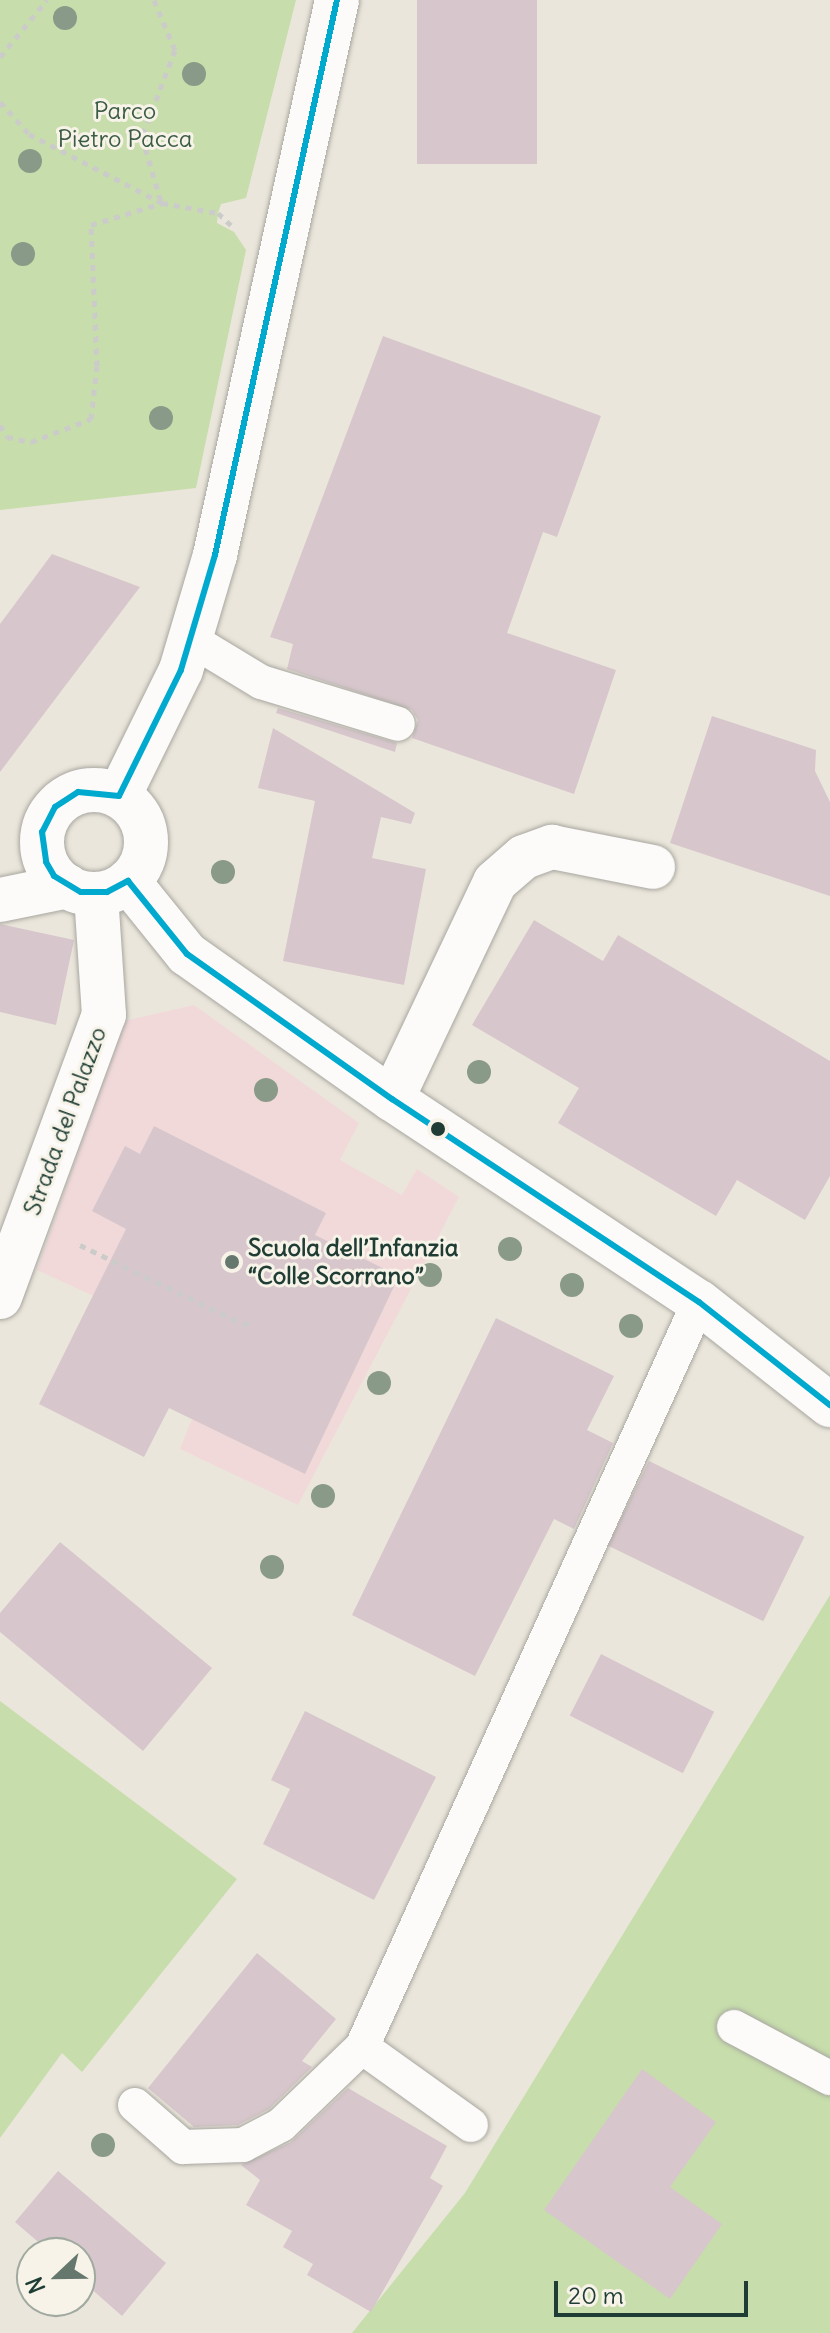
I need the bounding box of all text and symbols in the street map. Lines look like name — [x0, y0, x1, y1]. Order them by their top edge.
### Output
park label: Parco Pietro Pacca — [58, 97, 192, 153]
street label: Strada del Palazzo — [18, 1023, 112, 1219]
unlabelled marker — [430, 1121, 446, 1137]
place label: Scuola dell’Infanzia “Colle Scorrano” — [248, 1234, 458, 1290]
marker: Scuola dell’Infanzia “Colle Scorrano” — [223, 1253, 241, 1271]
north arrow — [16, 2237, 96, 2317]
scale bar — [558, 2265, 752, 2315]
text: N — [20, 2273, 51, 2298]
text: 20 m — [568, 2280, 624, 2310]

